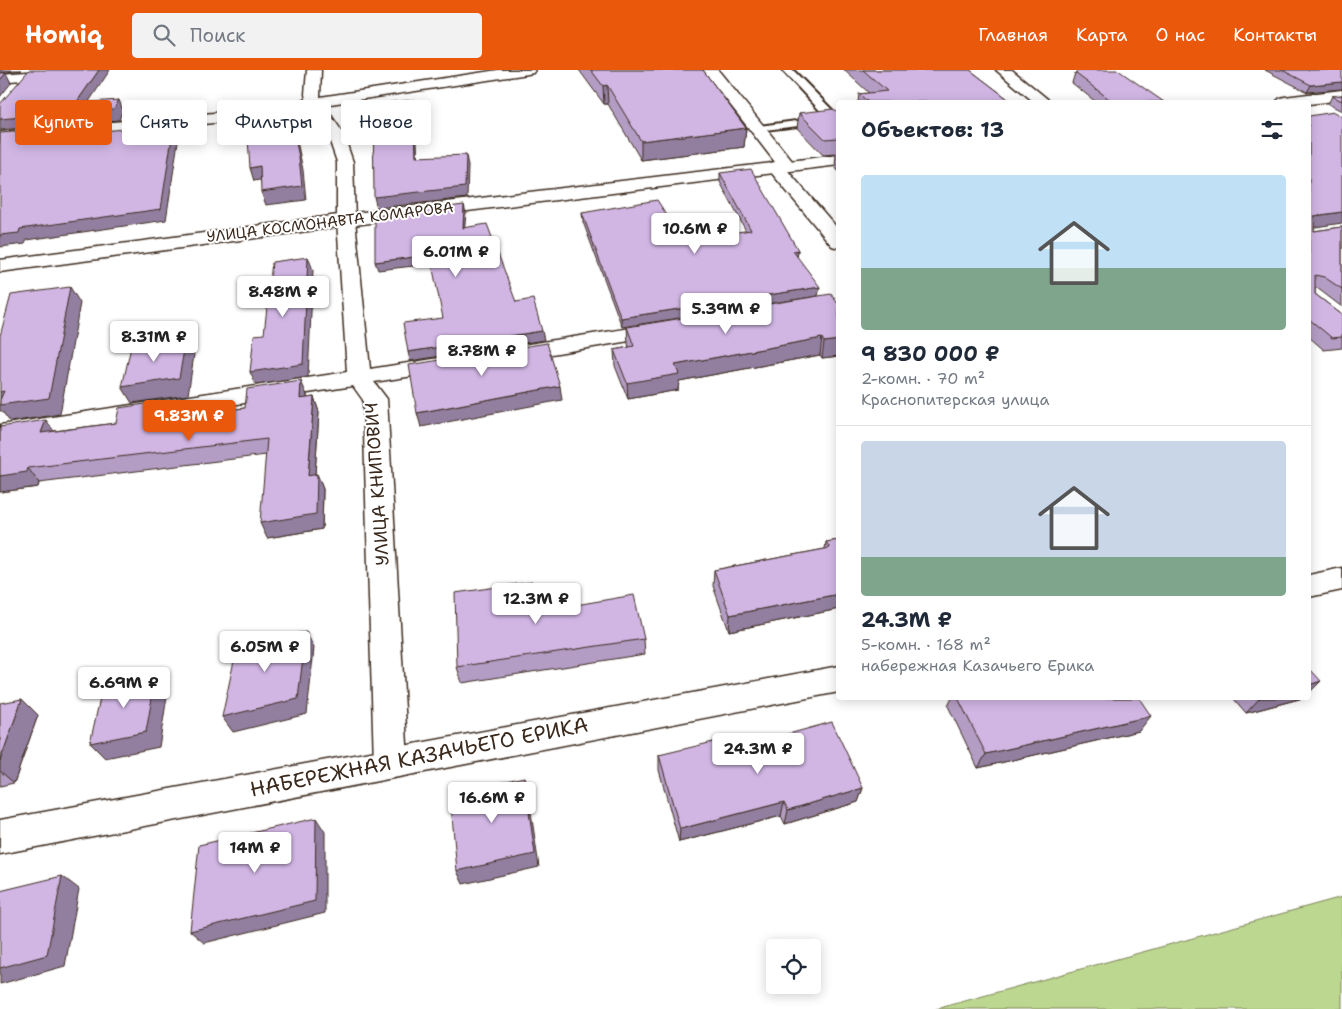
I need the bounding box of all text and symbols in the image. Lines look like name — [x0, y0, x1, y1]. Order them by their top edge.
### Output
search box — [132, 13, 482, 58]
text: Homiq — [25, 19, 102, 51]
icon: search — [150, 21, 178, 49]
text: Поиск — [190, 23, 245, 48]
text: Главная — [978, 23, 1048, 47]
text: Карта — [1076, 23, 1128, 47]
text: О нас — [1156, 23, 1205, 47]
text: Контакты — [1233, 23, 1317, 47]
chip: Купить — [15, 100, 112, 145]
chip: Снять — [122, 100, 207, 145]
chip: Фильтры — [217, 100, 331, 145]
chip: Новое — [341, 100, 431, 145]
text: Объектов: 13 — [861, 116, 1004, 144]
icon: filters — [1258, 116, 1286, 144]
street label: УЛИЦА КОСМОНАВТА КОМАРОВА — [205, 197, 455, 247]
icon: home — [1029, 208, 1119, 298]
pin: 10.6M ₽ — [649, 212, 741, 255]
text: 10.6M ₽ — [662, 218, 728, 239]
pin: 6.01M ₽ — [410, 236, 502, 278]
text: 6.01M ₽ — [423, 241, 489, 262]
pin: 8.48M ₽ — [237, 276, 329, 318]
text: 8.48M ₽ — [248, 281, 318, 302]
pin: 5.39M ₽ — [680, 292, 772, 335]
text: 5.39M ₽ — [692, 298, 760, 319]
pin: 8.31M ₽ — [108, 320, 200, 363]
text: 8.31M ₽ — [121, 326, 187, 347]
pin: 8.78M ₽ — [436, 334, 528, 377]
text: 8.78M ₽ — [448, 340, 516, 361]
text: 9 830 000 ₽ — [861, 340, 1000, 368]
text: 2-комн. · 70 m² — [861, 368, 985, 389]
text: Краснопитерская улица — [861, 389, 1049, 410]
pin: 9.83M ₽ — [143, 400, 235, 442]
street label: УЛИЦА КНИПОВИЧ — [359, 401, 395, 567]
text: 9.83M ₽ — [154, 405, 224, 426]
icon: home — [1029, 473, 1119, 563]
pin: 12.3M ₽ — [490, 582, 582, 625]
text: 12.3M ₽ — [503, 588, 569, 609]
text: 24.3M ₽ — [861, 606, 952, 634]
pin: 6.05M ₽ — [219, 630, 311, 673]
text: 5-комн. · 168 m² — [861, 634, 991, 655]
text: 6.05M ₽ — [230, 636, 300, 657]
text: набережная Казачьего Ерика — [861, 655, 1094, 676]
pin: 6.69M ₽ — [78, 666, 170, 709]
text: 6.69M ₽ — [89, 672, 159, 693]
street label: НАБЕРЕЖНАЯ КАЗАЧЬЕГО ЕРИКА — [247, 710, 591, 804]
pin: 24.3M ₽ — [712, 732, 804, 775]
text: 24.3M ₽ — [723, 738, 793, 759]
pin: 16.6M ₽ — [446, 782, 538, 824]
text: 16.6M ₽ — [459, 787, 525, 808]
pin: 14M ₽ — [220, 832, 290, 874]
text: 14M ₽ — [229, 837, 281, 858]
map controls — [766, 939, 821, 994]
button: locate — [766, 939, 821, 994]

